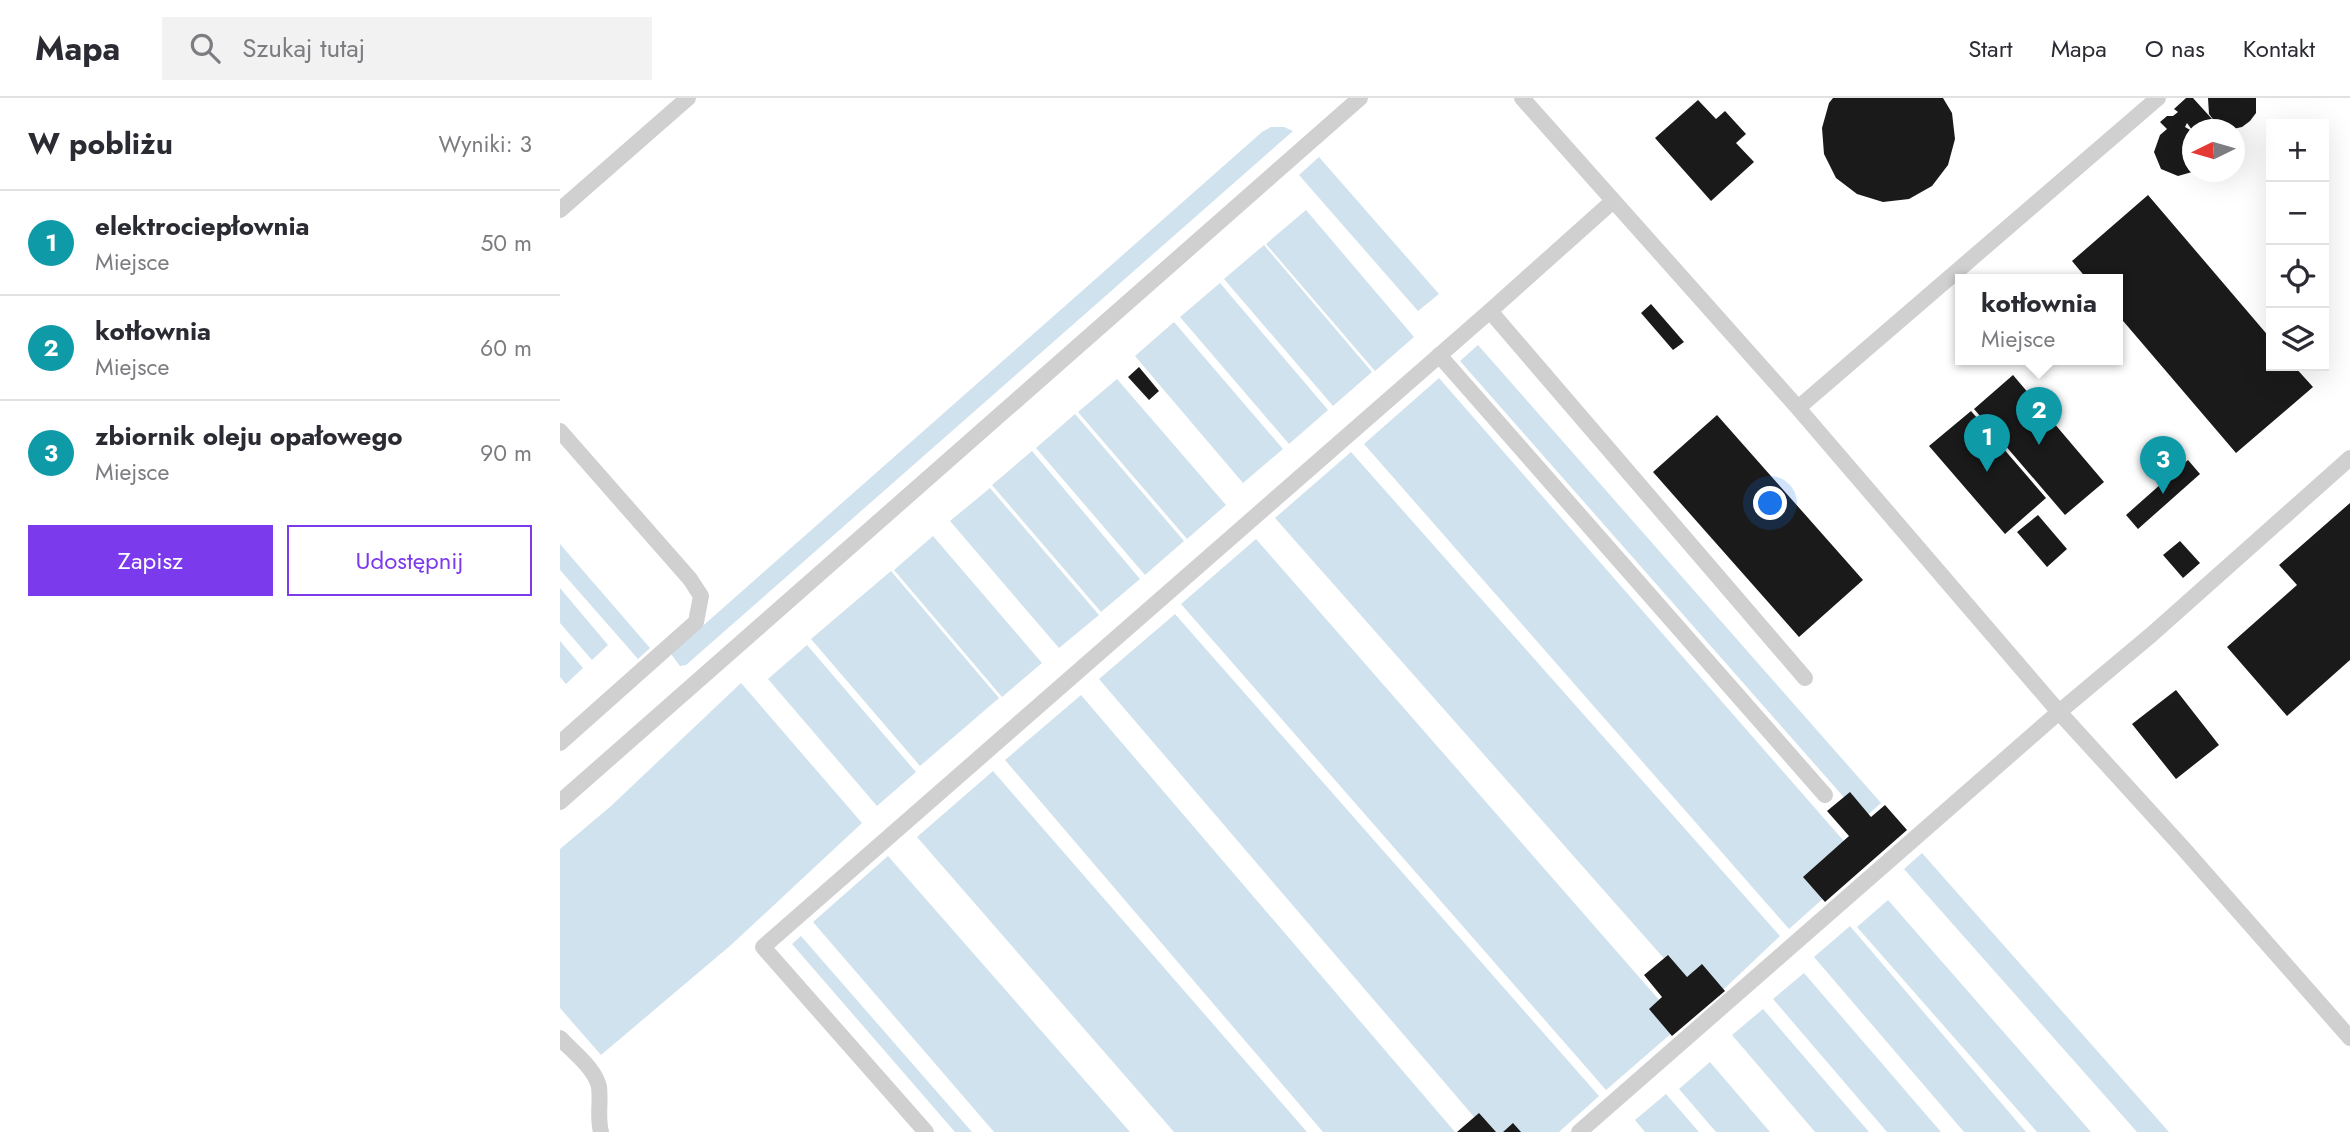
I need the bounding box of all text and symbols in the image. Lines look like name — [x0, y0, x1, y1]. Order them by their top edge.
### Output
search box — [162, 17, 652, 80]
text: Mapa — [35, 25, 120, 72]
icon: search — [186, 29, 224, 67]
text: Szukaj tutaj — [242, 29, 365, 67]
text: Start — [1968, 31, 2013, 66]
text: Mapa — [2051, 31, 2107, 66]
text: O nas — [2145, 31, 2205, 66]
text: Kontakt — [2243, 31, 2315, 66]
north arrow — [2182, 119, 2245, 182]
map controls — [2266, 119, 2329, 371]
button: + — [2266, 119, 2329, 182]
text: W pobliżu — [28, 122, 173, 165]
text: Wyniki: 3 — [439, 127, 532, 161]
button: − — [2266, 182, 2329, 245]
text: elektrociepłownia — [95, 207, 310, 245]
text: 1 — [45, 226, 57, 260]
text: 50 m — [480, 226, 532, 260]
text: Miejsce — [95, 245, 169, 279]
button: locate — [2266, 245, 2329, 308]
popup — [1955, 274, 2123, 365]
text: kotłownia — [1981, 284, 2097, 322]
button: layers — [2266, 308, 2329, 371]
text: kotłownia — [95, 312, 211, 350]
text: Miejsce — [1981, 322, 2055, 356]
text: 2 — [43, 331, 59, 365]
text: 60 m — [480, 331, 532, 365]
text: Miejsce — [95, 350, 169, 384]
pin: 2 — [2016, 387, 2062, 445]
pin: 1 — [1964, 414, 2010, 472]
text: zbiornik oleju opałowego — [95, 417, 403, 455]
text: 3 — [44, 436, 58, 470]
text: 90 m — [480, 436, 532, 470]
pin: 3 — [2140, 436, 2186, 494]
text: Miejsce — [95, 455, 169, 489]
your location — [1753, 486, 1787, 520]
button: Zapisz — [28, 525, 273, 596]
button: Udostępnij — [287, 525, 532, 596]

